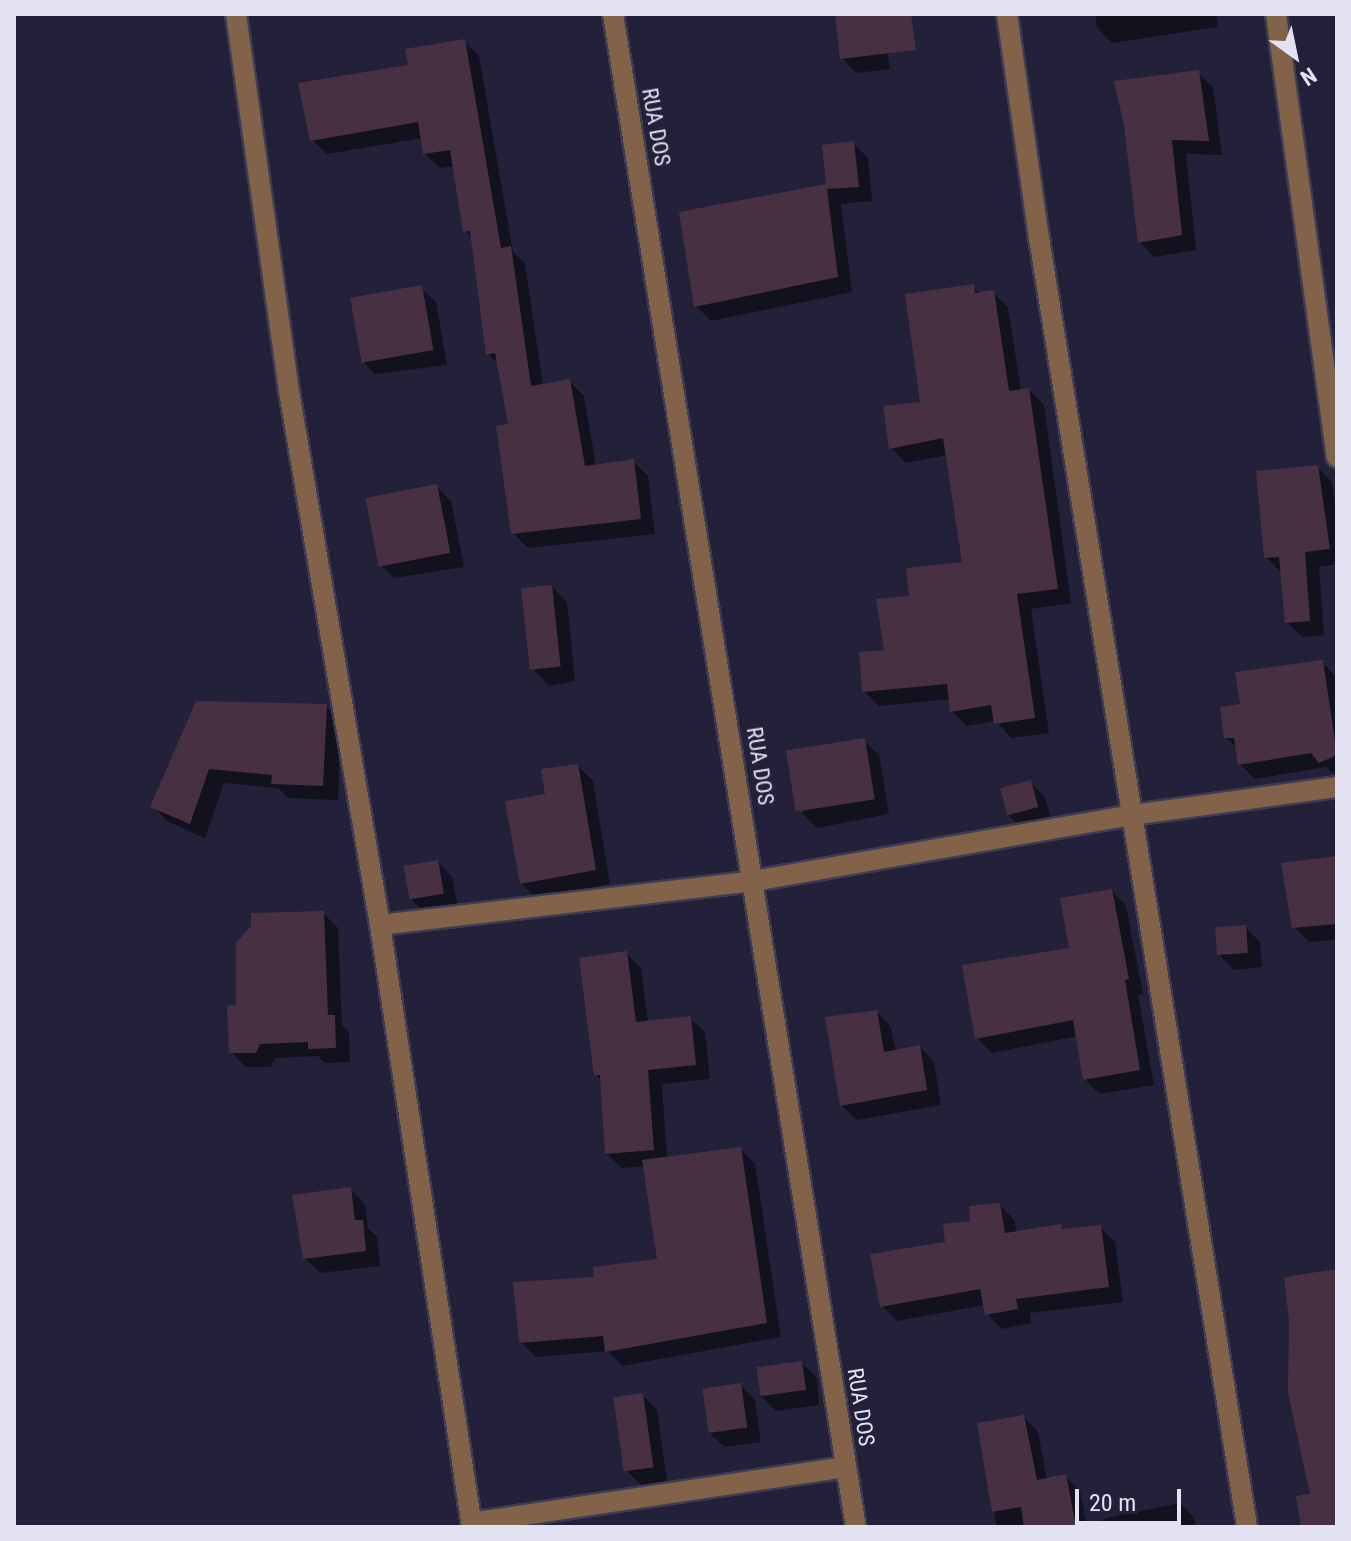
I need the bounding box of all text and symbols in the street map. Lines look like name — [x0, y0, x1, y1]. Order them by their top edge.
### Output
north arrow — [1255, 16, 1335, 96]
text: N — [1296, 62, 1321, 91]
street label: RUA DOS — [636, 86, 676, 168]
street label: RUA DOS — [741, 725, 779, 807]
street label: RUA DOS — [842, 1366, 880, 1448]
scale bar — [1079, 1473, 1185, 1523]
text: 20 m — [1089, 1489, 1136, 1517]

